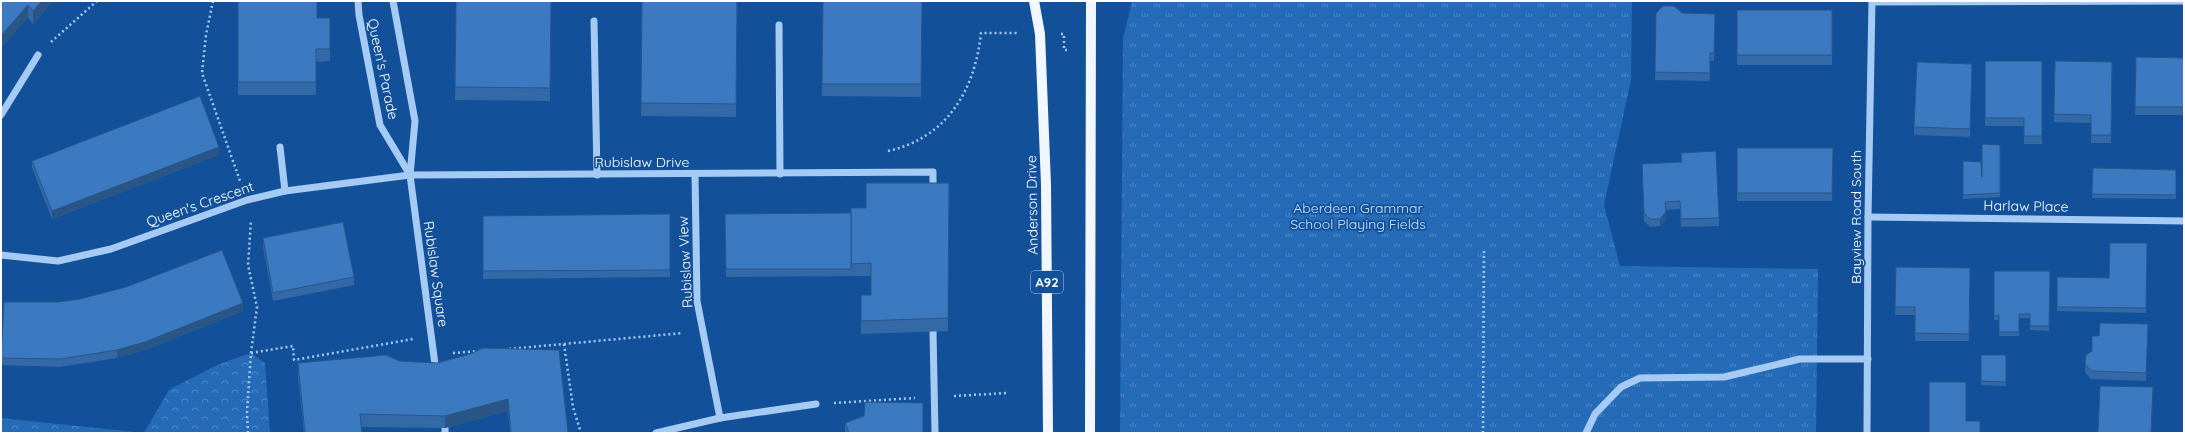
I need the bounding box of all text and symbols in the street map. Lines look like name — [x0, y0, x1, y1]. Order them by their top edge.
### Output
street label: Queen's Parade — [364, 17, 402, 121]
street label: Bayview Road South — [1847, 150, 1865, 284]
street label: Rubislaw Drive — [595, 153, 690, 171]
street label: Anderson Drive — [1022, 155, 1042, 255]
street label: Queen's Crescent — [144, 177, 256, 231]
street label: Harlaw Place — [1983, 196, 2069, 216]
park label: Aberdeen Grammar School Playing Fields — [1290, 199, 1426, 233]
street label: Rubislaw View — [674, 215, 696, 308]
street label: Rubislaw Square — [420, 220, 452, 328]
road number: A92 — [1031, 271, 1063, 293]

